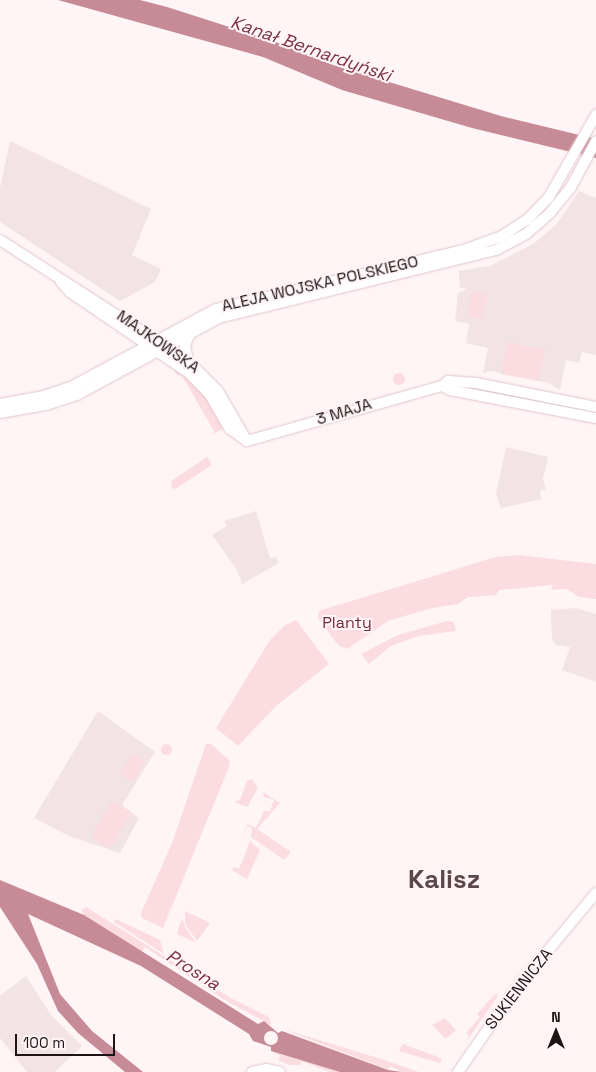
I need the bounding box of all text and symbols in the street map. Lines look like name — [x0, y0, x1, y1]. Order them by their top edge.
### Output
water label: Kanał Bernardyński — [228, 11, 394, 87]
street label: ALEJA WOJSKA POLSKIEGO — [220, 252, 420, 316]
street label: MAJKOWSKA — [113, 306, 203, 378]
street label: 3 MAJA — [314, 395, 374, 429]
park label: Planty — [322, 613, 372, 633]
district label: Kalisz — [408, 864, 480, 896]
water label: Prosna — [162, 945, 224, 995]
street label: SUKIENNICZA — [481, 945, 557, 1033]
north arrow — [531, 1007, 581, 1057]
scale bar — [18, 1024, 118, 1056]
text: 100 m — [23, 1033, 65, 1052]

